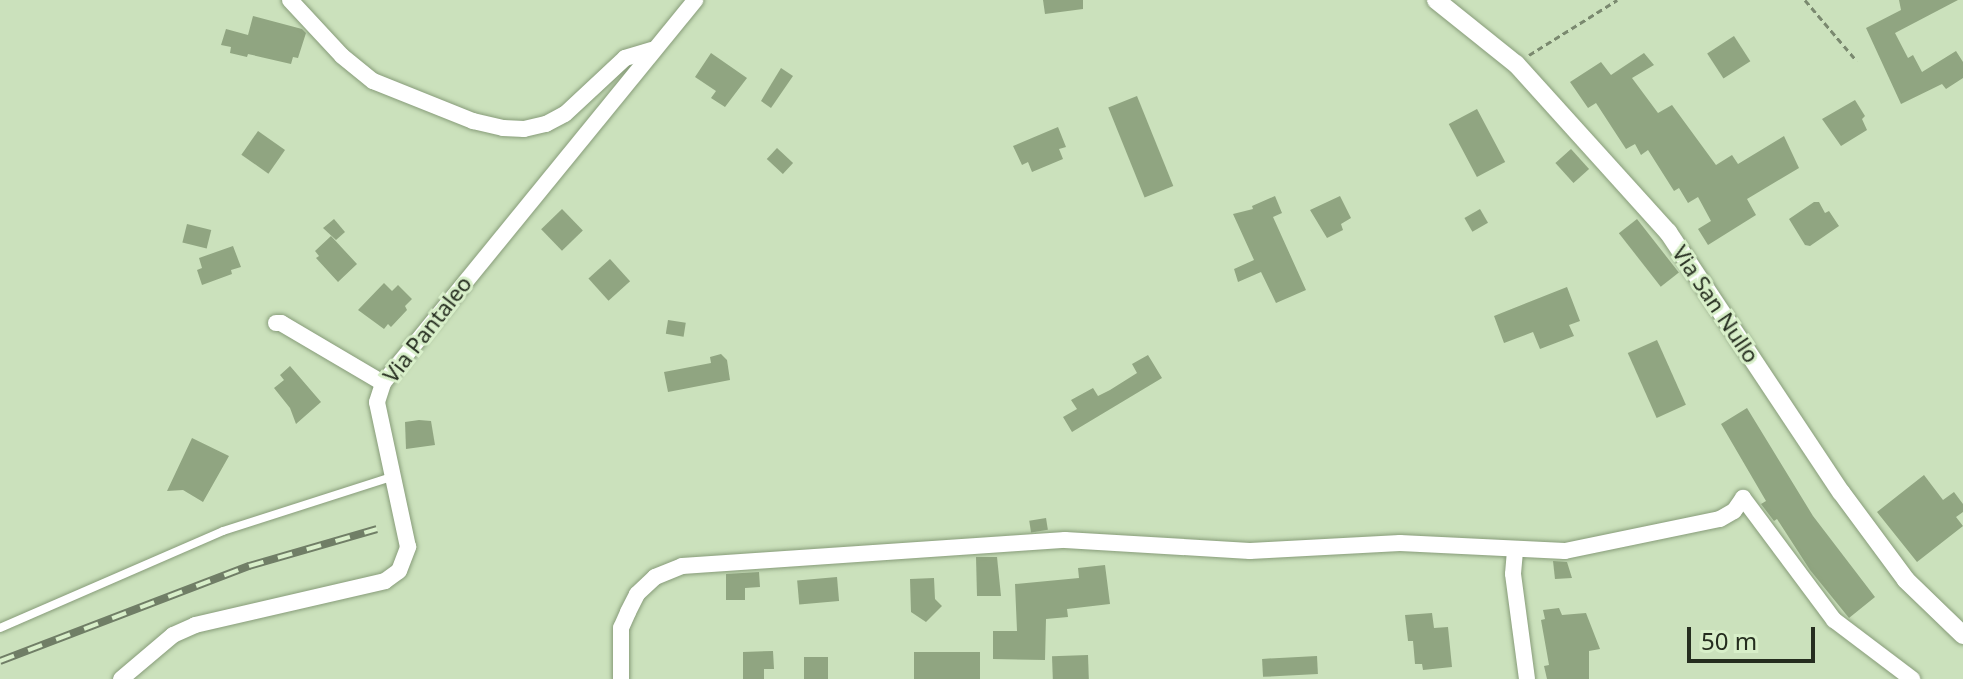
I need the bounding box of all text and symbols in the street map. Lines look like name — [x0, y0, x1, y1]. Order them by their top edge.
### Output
street label: Via San Nullo — [1667, 240, 1765, 368]
street label: Via Pantaleo — [377, 270, 477, 388]
scale bar — [1691, 611, 1819, 661]
text: 50 m — [1701, 624, 1757, 657]

